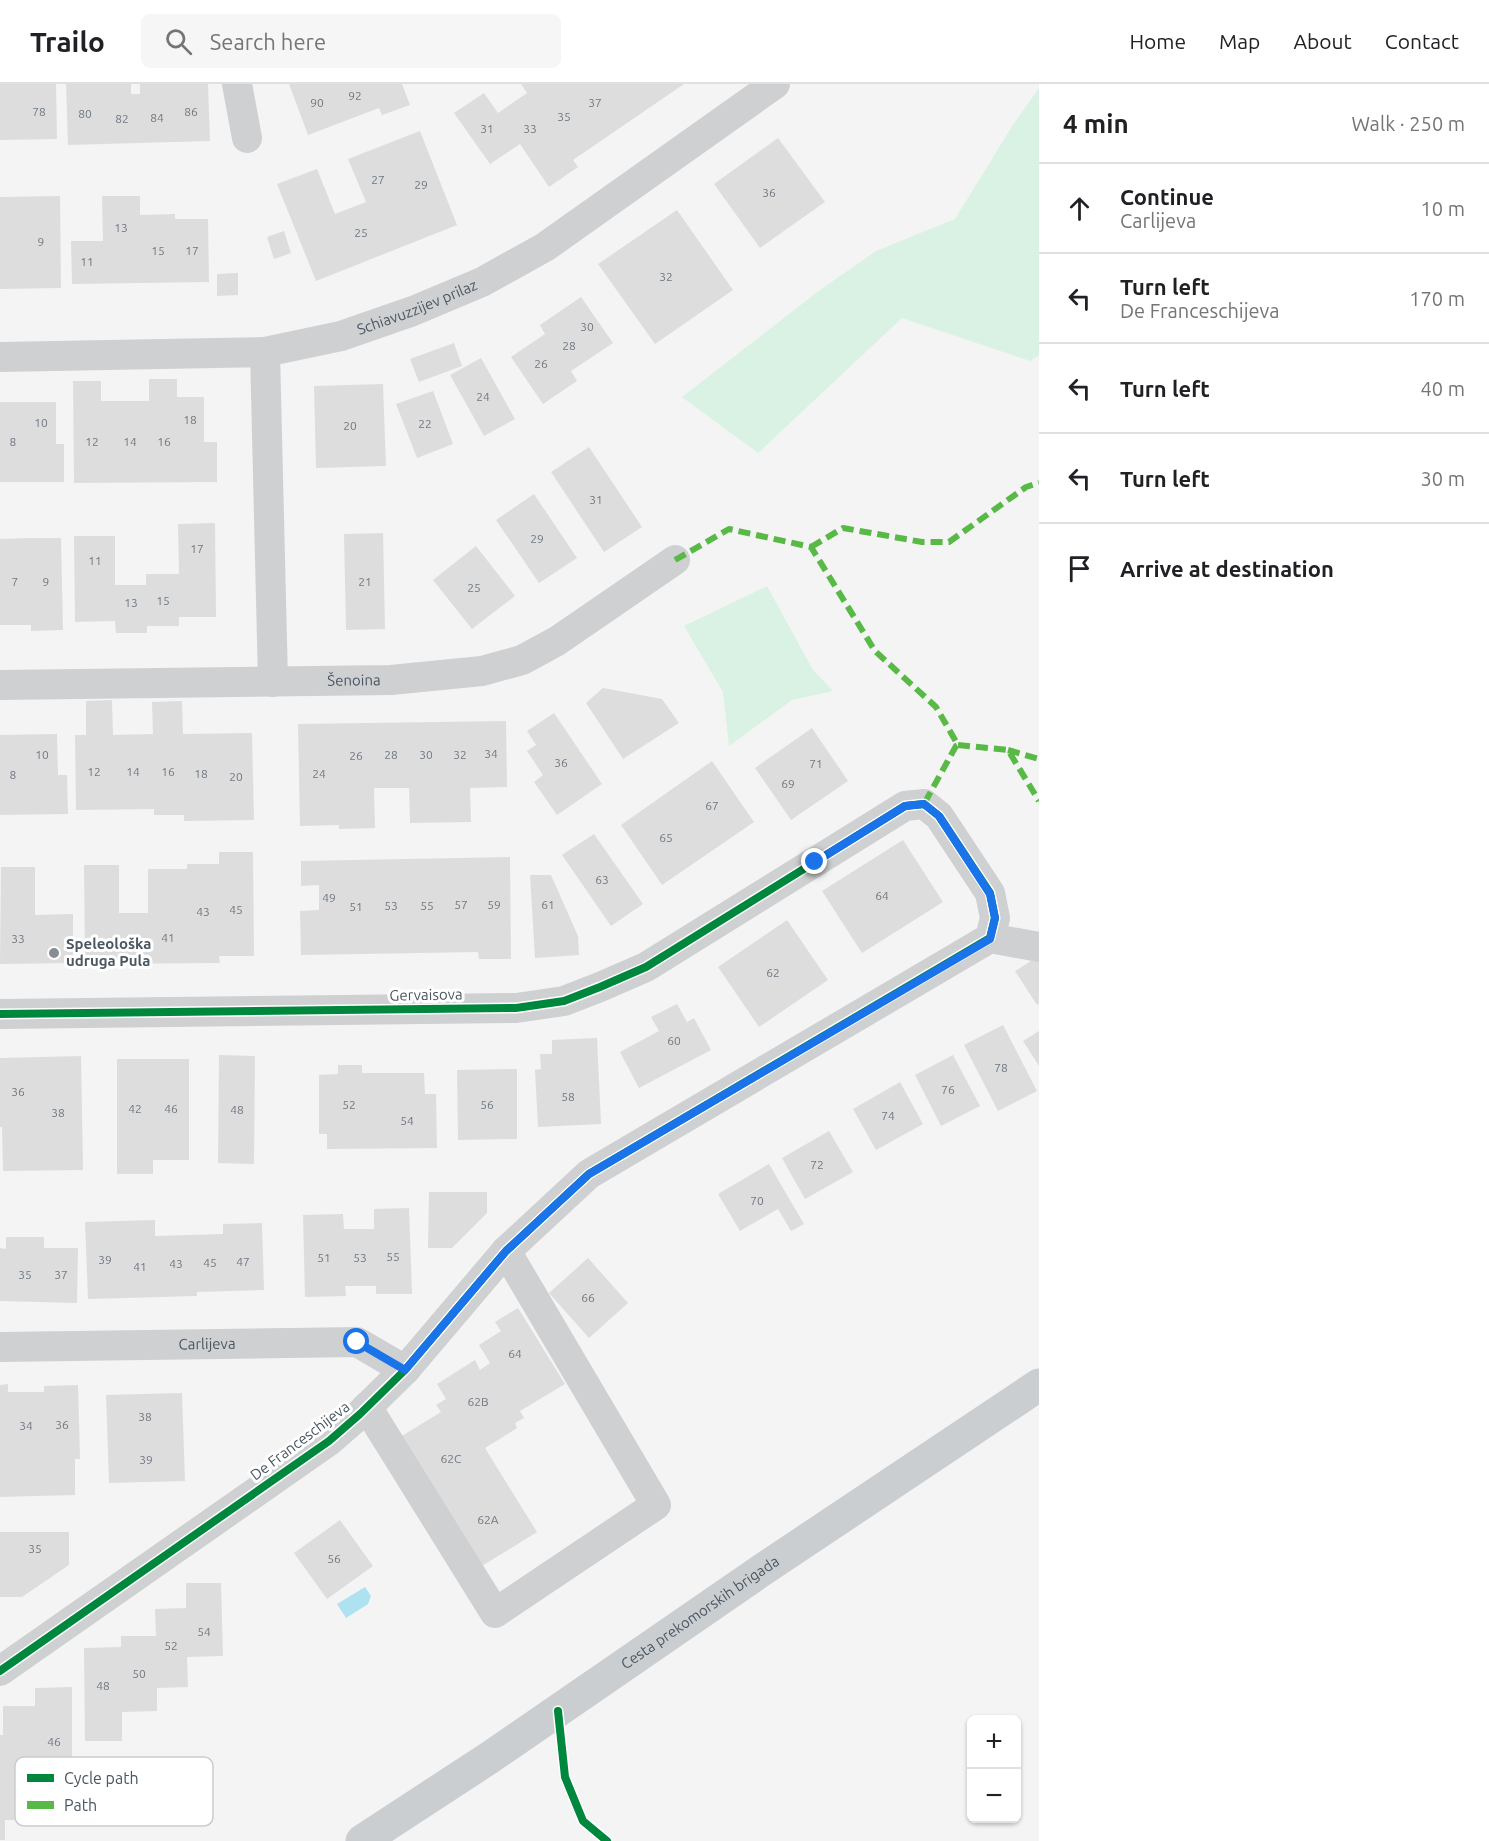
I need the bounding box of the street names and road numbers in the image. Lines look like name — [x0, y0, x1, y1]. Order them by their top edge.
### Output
street label: Schiavuzzijev prilaz — [355, 276, 480, 338]
street label: Šenoina — [327, 671, 381, 689]
street label: Gervaisova — [389, 985, 463, 1004]
street label: Carlijeva — [178, 1335, 236, 1353]
street label: De Franceschijeva — [247, 1398, 353, 1483]
street label: Cesta prekomorskih brigada — [618, 1552, 782, 1673]

